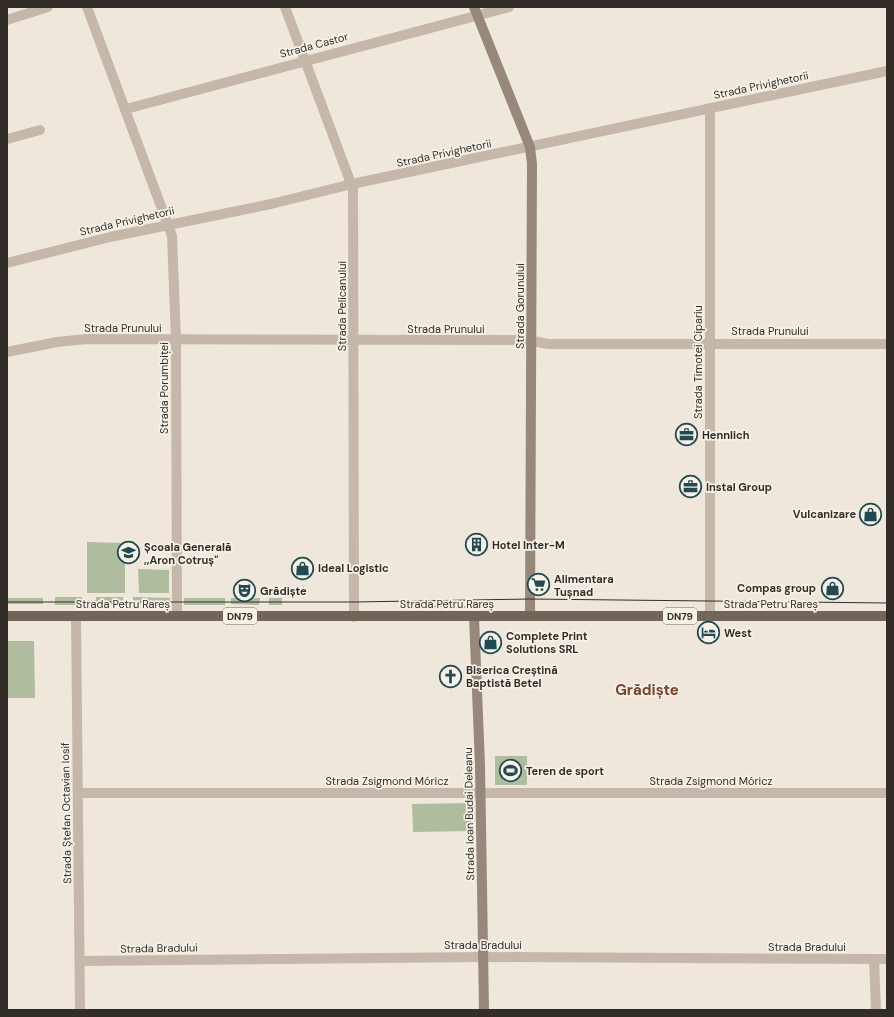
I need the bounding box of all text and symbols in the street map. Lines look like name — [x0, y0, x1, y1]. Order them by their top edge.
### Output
street label: Strada Castor — [278, 29, 350, 61]
street label: Strada Privighetorii — [712, 68, 810, 102]
street label: Strada Privighetorii — [395, 136, 493, 170]
street label: Strada Privighetorii — [78, 203, 176, 239]
street label: Strada Pelicanului — [335, 261, 349, 351]
street label: Strada Gorunului — [513, 263, 527, 349]
street label: Strada Timotei Cipariu — [691, 305, 705, 419]
street label: Strada Prunului — [84, 321, 162, 335]
street label: Strada Prunului — [407, 322, 485, 336]
street label: Strada Prunului — [731, 324, 809, 338]
street label: Strada Porumbiței — [157, 342, 171, 434]
office icon: Hennlich — [673, 422, 699, 448]
place label: Hennlich — [702, 428, 750, 442]
office icon: Instal Group — [677, 474, 703, 500]
place label: Instal Group — [706, 480, 772, 494]
shop icon: Vulcanizare — [858, 501, 884, 527]
place label: Vulcanizare — [793, 507, 856, 521]
building icon: Hotel Inter-M — [463, 532, 489, 558]
place label: Hotel Inter-M — [492, 538, 565, 552]
school or university icon: Școala Generală ,,Aron Cotruș" — [115, 540, 141, 566]
place label: Școala Generală ,,Aron Cotruș" — [144, 540, 231, 567]
shop icon: Ideal Logistic — [290, 555, 316, 581]
place label: Ideal Logistic — [318, 561, 389, 575]
supermarket icon: Alimentara Tușnad — [526, 572, 552, 598]
place label: Alimentara Tușnad — [554, 572, 614, 599]
shop icon: Compas group — [819, 575, 845, 601]
theatre icon: Grădiște — [231, 578, 257, 604]
place label: Compas group — [737, 581, 816, 595]
place label: Grădiște — [260, 584, 307, 598]
street label: Strada Petru Rareș — [76, 597, 170, 611]
street label: Strada Petru Rareș — [400, 597, 494, 611]
street label: Strada Petru Rareș — [724, 597, 818, 611]
road number: DN79 — [223, 608, 257, 624]
road number: DN79 — [663, 608, 697, 624]
hotel icon: West — [696, 620, 722, 646]
place label: West — [724, 626, 752, 640]
shop icon: Complete Print Solutions SRL — [477, 629, 503, 655]
place label: Complete Print Solutions SRL — [506, 629, 588, 656]
church icon: Biserica Creștină Baptistă Betel — [437, 663, 463, 689]
place label: Biserica Creștină Baptistă Betel — [466, 663, 558, 690]
district label: Grădiște — [615, 680, 679, 700]
street label: Strada Ștefan Octavian Iosif — [58, 742, 74, 884]
street label: Strada Ioan Budai Deleanu — [461, 747, 477, 881]
sports icon: Teren de sport — [498, 758, 524, 784]
place label: Teren de sport — [526, 764, 604, 778]
street label: Strada Zsigmond Móricz — [325, 774, 449, 788]
street label: Strada Zsigmond Móricz — [649, 774, 773, 788]
street label: Strada Bradului — [444, 938, 522, 952]
street label: Strada Bradului — [120, 940, 198, 956]
street label: Strada Bradului — [768, 940, 846, 954]

